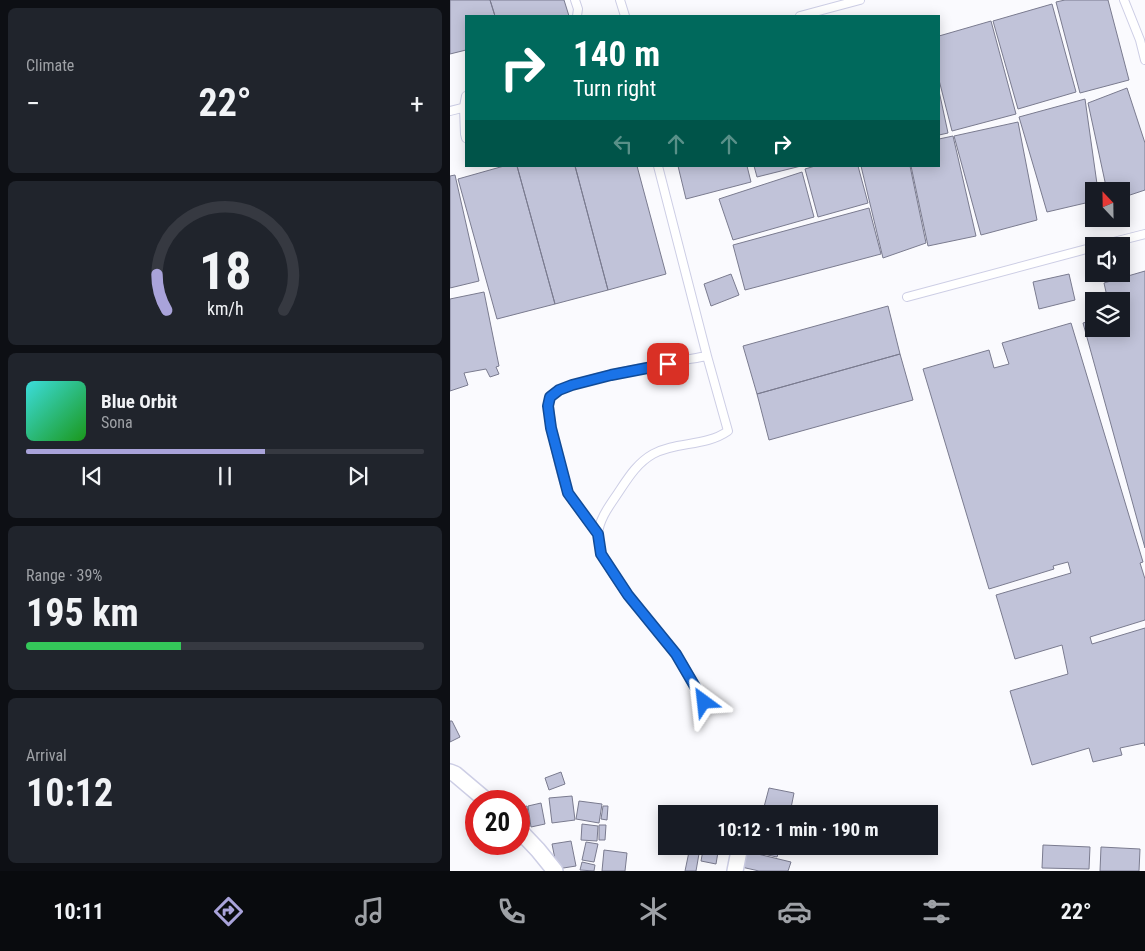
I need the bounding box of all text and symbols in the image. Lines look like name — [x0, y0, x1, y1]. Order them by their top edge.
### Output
text: 140 m — [573, 34, 660, 75]
icon: right — [490, 35, 555, 100]
text: Climate — [26, 56, 74, 75]
text: Turn right — [573, 76, 656, 101]
text: 22° — [198, 81, 252, 125]
text: − — [26, 87, 40, 120]
text: + — [410, 87, 424, 120]
icon: left — [609, 130, 637, 158]
icon: ahead — [662, 130, 690, 158]
icon: ahead — [715, 130, 743, 158]
icon: right — [768, 130, 796, 158]
north arrow — [1085, 182, 1130, 228]
map controls — [1085, 182, 1130, 337]
button: sound — [1085, 237, 1130, 282]
text: 18 — [199, 241, 251, 302]
button: layers — [1085, 292, 1130, 337]
text: km/h — [207, 298, 243, 319]
pin — [647, 343, 689, 385]
icon: arrive — [654, 350, 682, 378]
text: Blue Orbit — [101, 390, 177, 413]
text: Sona — [101, 413, 133, 432]
icon: previous — [78, 462, 106, 490]
icon: pause — [211, 462, 239, 490]
icon: next — [344, 462, 372, 490]
text: Range · 39% — [26, 566, 102, 585]
text: 195 km — [26, 591, 139, 635]
position arrow — [677, 675, 729, 727]
text: Arrival — [26, 746, 67, 765]
text: 10:12 — [26, 771, 113, 815]
speed limit sign: 20 — [465, 790, 530, 855]
text: 10:12 · 1 min · 190 m — [717, 818, 879, 841]
icon: directions — [211, 894, 246, 929]
icon: music — [352, 894, 387, 929]
icon: phone — [494, 894, 529, 929]
icon: climate — [636, 894, 671, 929]
icon: car — [777, 894, 812, 929]
icon: filters — [919, 894, 954, 929]
text: 10:11 — [53, 899, 104, 924]
text: 22° — [1061, 899, 1092, 924]

